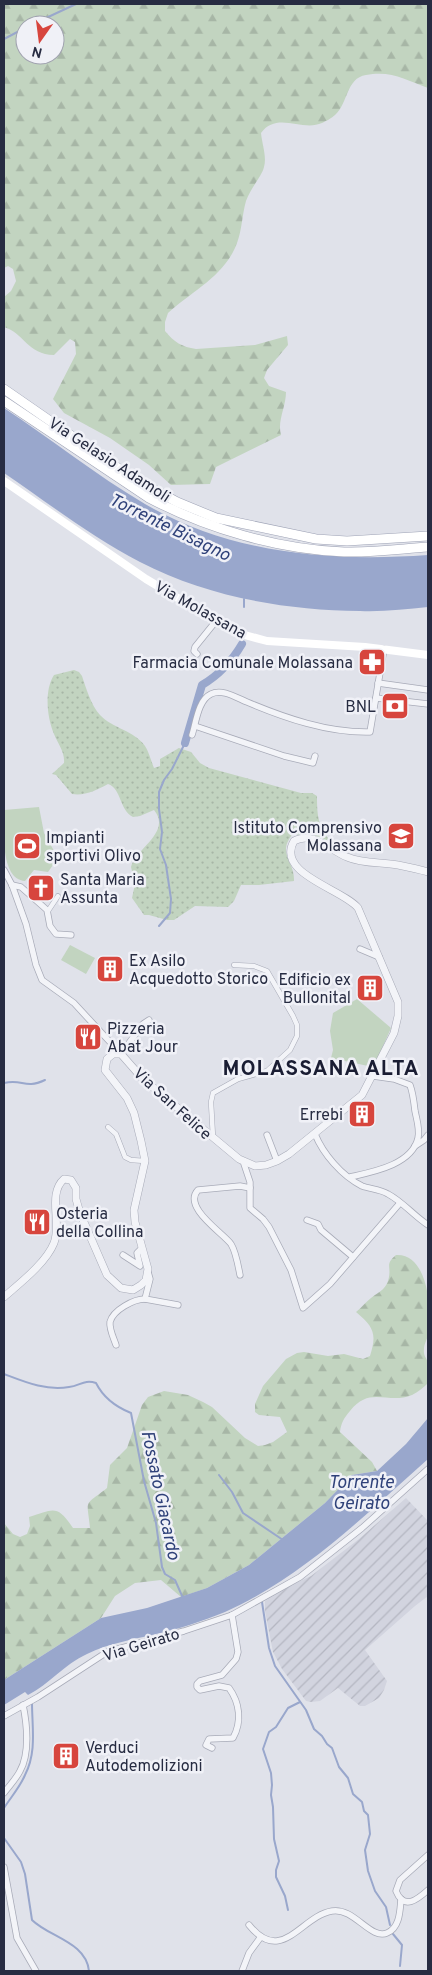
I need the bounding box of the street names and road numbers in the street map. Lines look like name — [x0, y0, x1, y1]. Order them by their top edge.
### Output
street label: Via Gelasio Adamoli — [44, 414, 174, 508]
street label: Via Molassana — [151, 577, 250, 644]
street label: Via San Felice — [128, 1064, 215, 1145]
street label: Via Geirato — [101, 1625, 182, 1667]

